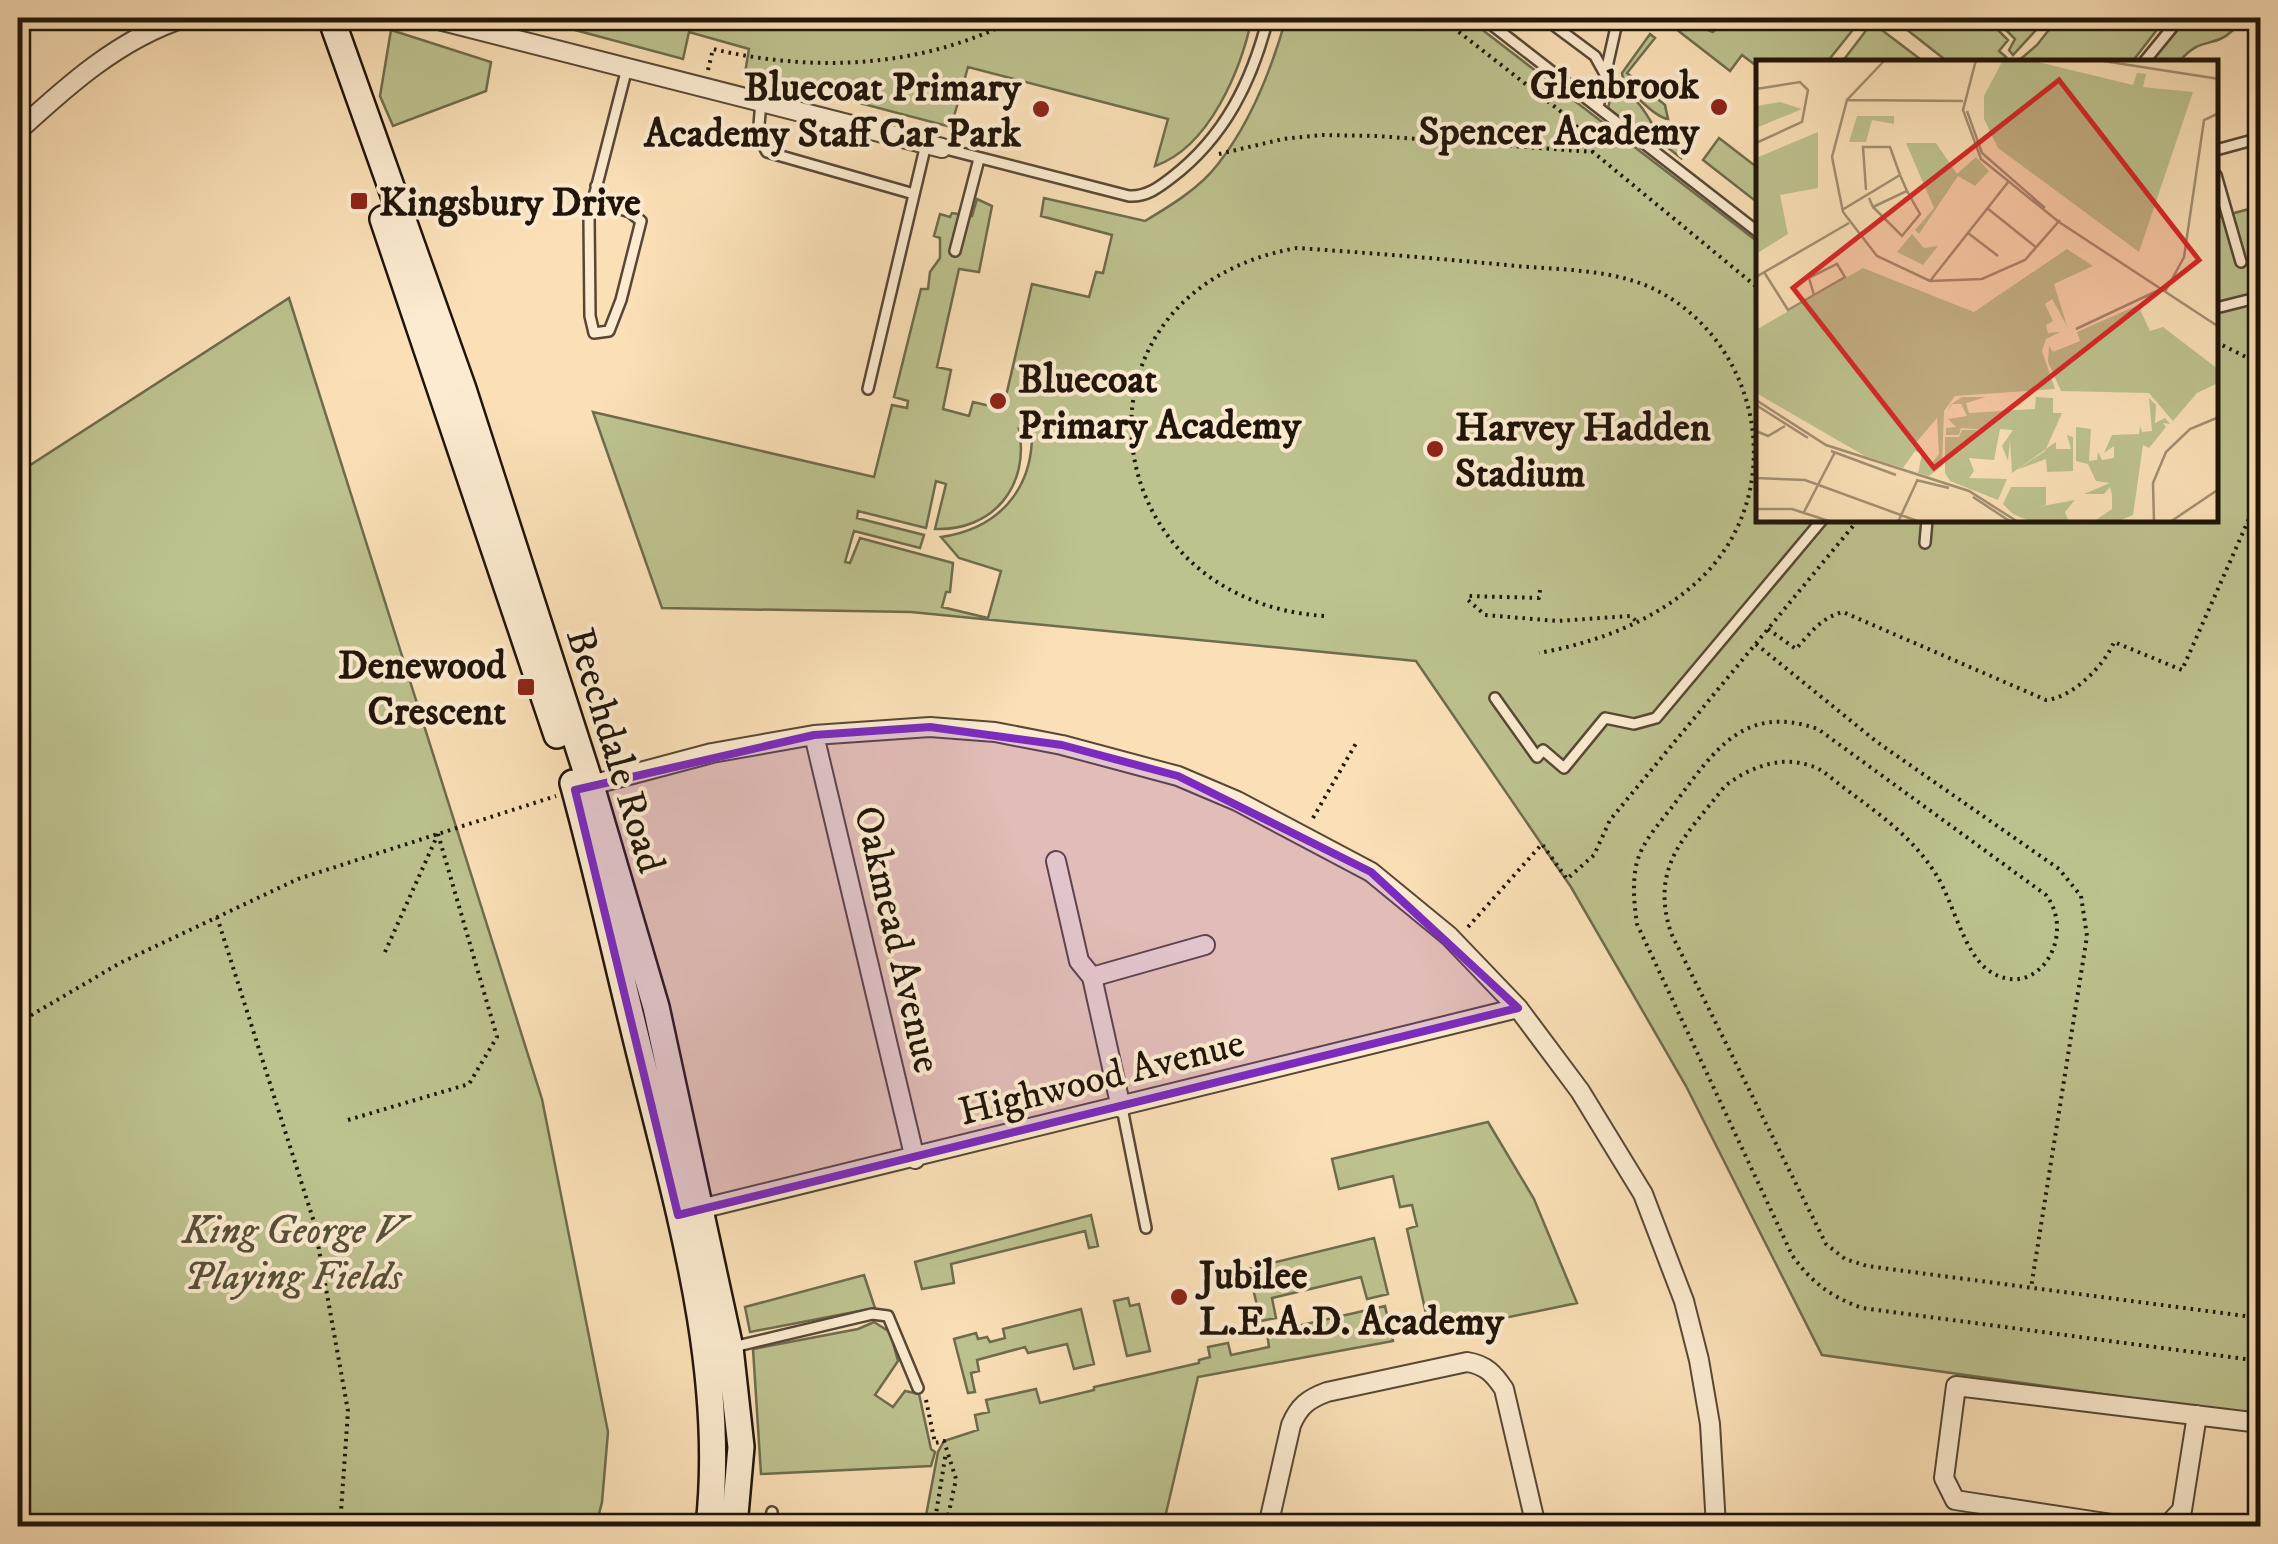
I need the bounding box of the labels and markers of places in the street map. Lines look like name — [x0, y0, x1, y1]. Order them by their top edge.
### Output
place label: Glenbrook Spencer Academy — [1418, 62, 1700, 158]
place label: Bluecoat Primary Academy Staff Car Park — [643, 64, 1022, 160]
marker: Glenbrook Spencer Academy — [1708, 96, 1730, 118]
marker: Bluecoat Primary Academy Staff Car Park — [1030, 98, 1052, 120]
place label: Kingsbury Drive — [379, 179, 641, 229]
marker: Kingsbury Drive — [348, 190, 370, 212]
place label: Bluecoat Primary Academy — [1018, 356, 1302, 452]
marker: Bluecoat Primary Academy — [987, 390, 1009, 412]
place label: Harvey Hadden Stadium — [1455, 404, 1711, 500]
marker: Harvey Hadden Stadium — [1424, 438, 1446, 460]
place label: Denewood Crescent — [338, 642, 507, 738]
marker: Denewood Crescent — [515, 676, 537, 698]
place label: Jubilee L.E.A.D. Academy — [1195, 1252, 1505, 1348]
marker: Jubilee L.E.A.D. Academy — [1168, 1286, 1190, 1308]

